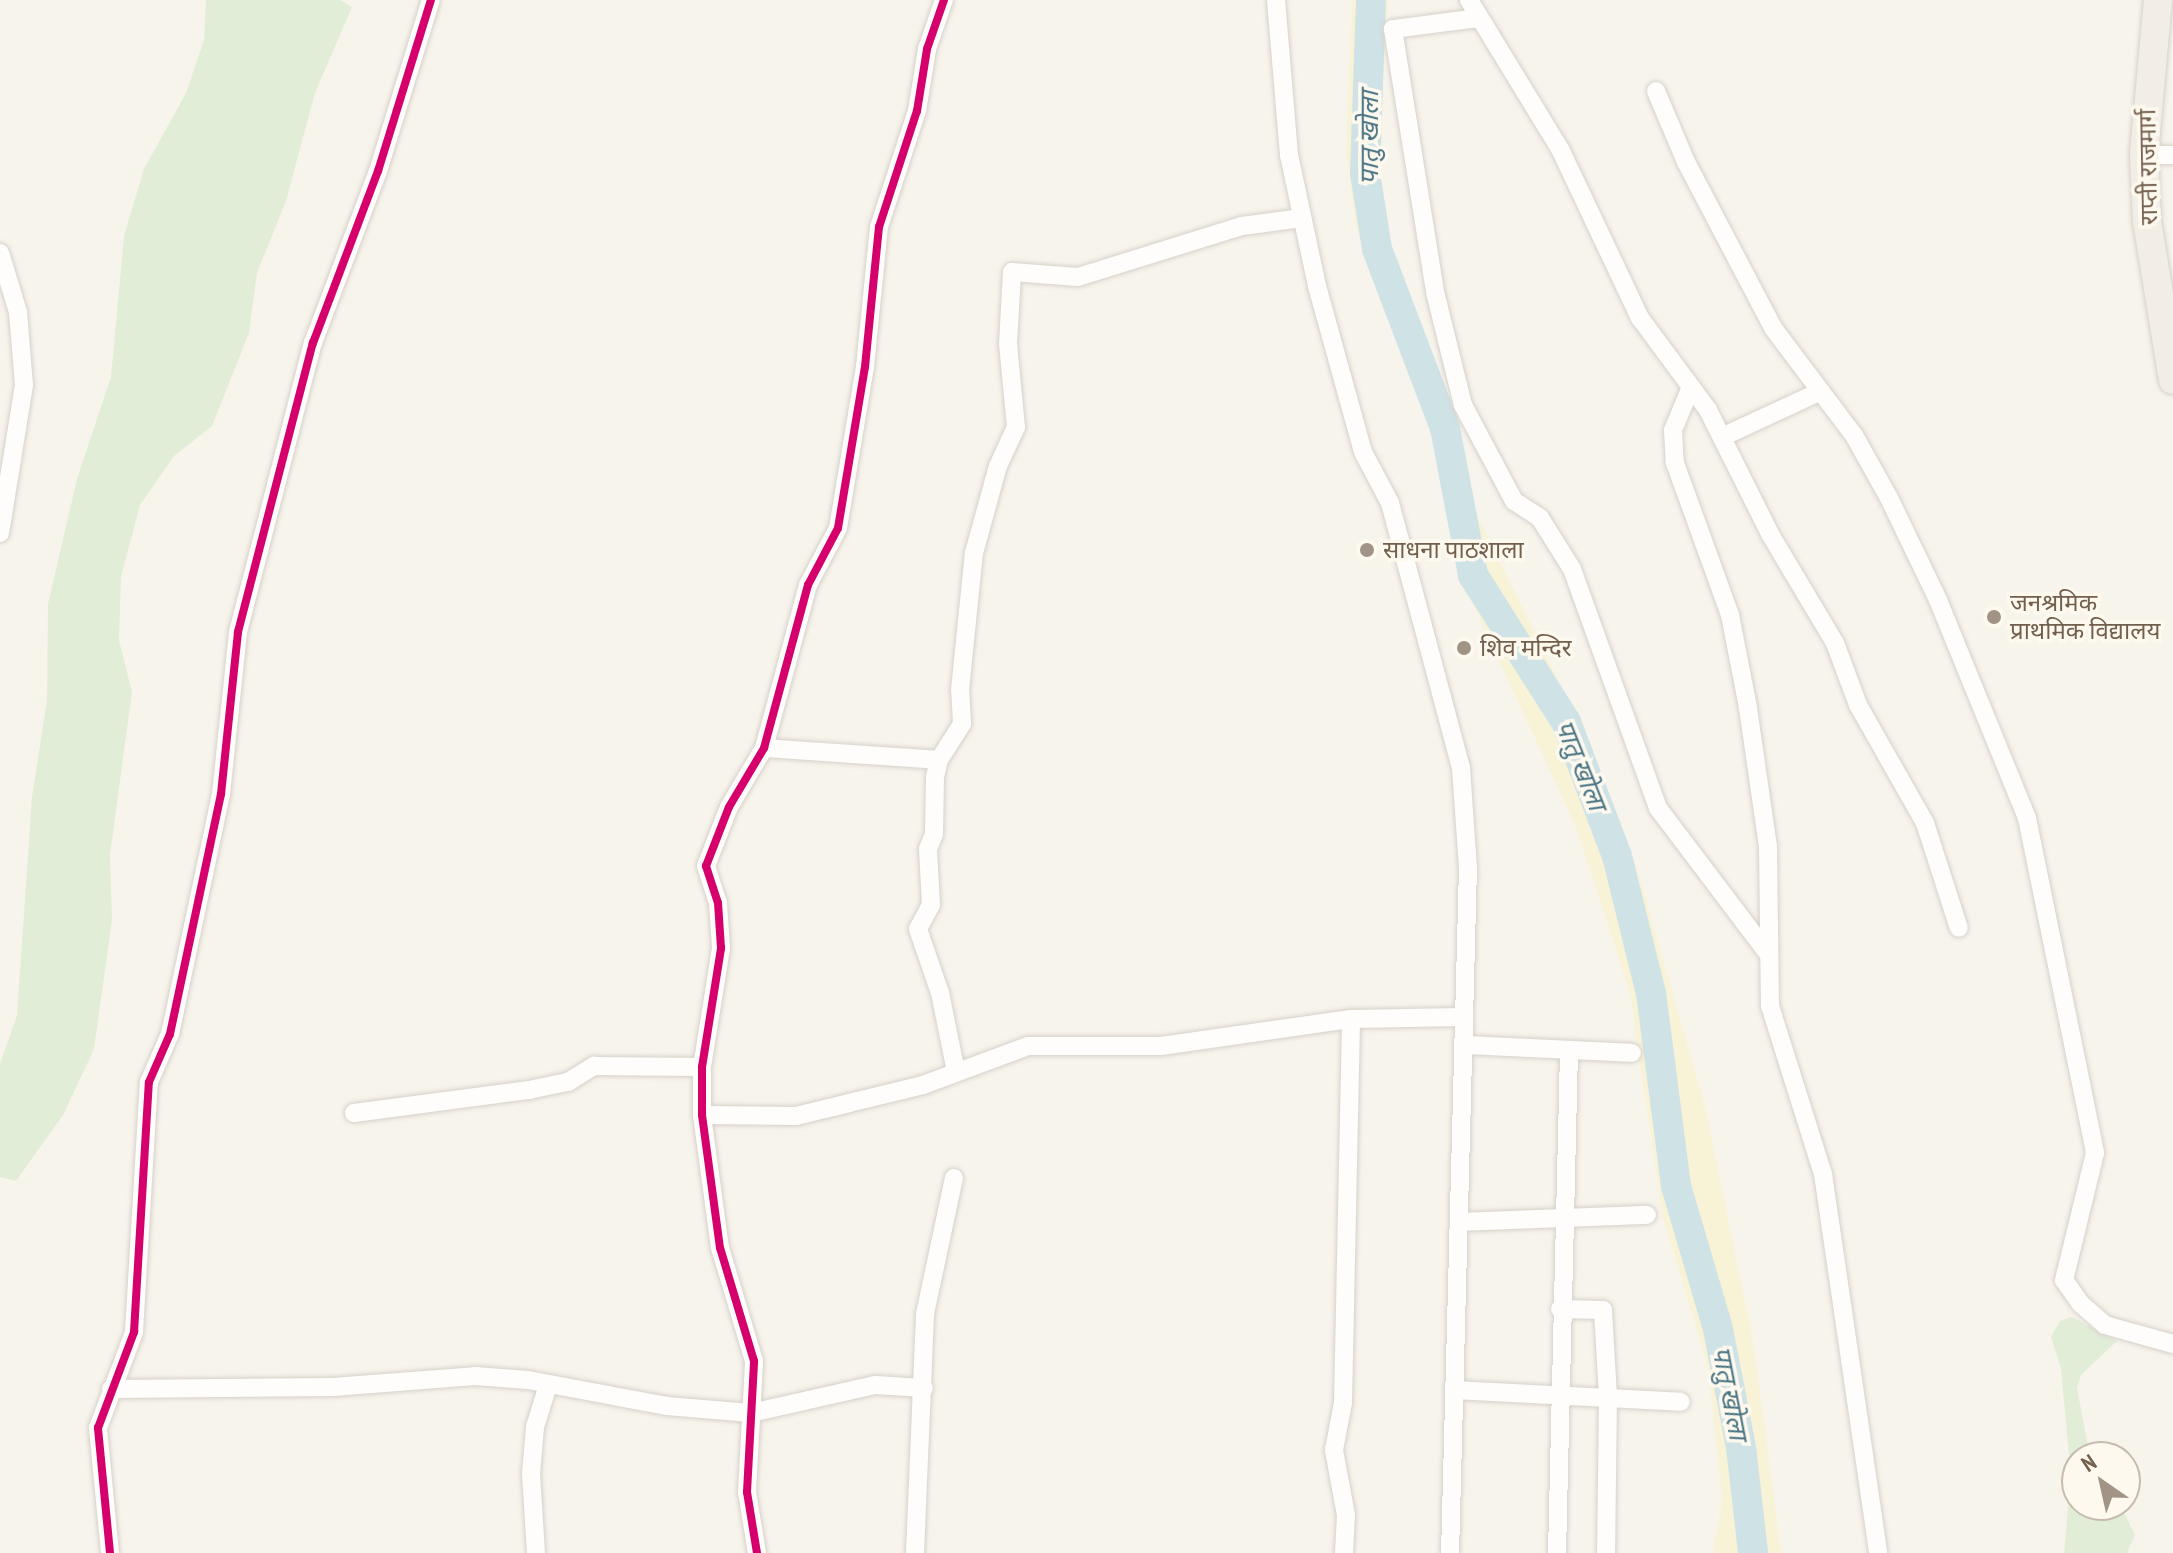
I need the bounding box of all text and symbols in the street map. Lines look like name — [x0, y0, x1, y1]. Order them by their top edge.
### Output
water label: पातु खोला — [1353, 91, 1385, 185]
street label: राप्ती राजमार्ग — [2133, 109, 2163, 225]
place label: साधना पाठशाला — [1383, 536, 1524, 564]
marker: साधना पाठशाला — [1358, 541, 1376, 559]
place label: जनश्रमिक प्राथमिक विद्यालय — [2010, 589, 2160, 645]
marker: जनश्रमिक प्राथमिक विद्यालय — [1985, 608, 2003, 626]
place label: शिव मन्दिर — [1480, 634, 1572, 662]
marker: शिव मन्दिर — [1455, 639, 1473, 657]
water label: पातु खोला — [1549, 715, 1613, 815]
water label: पातु खोला — [1706, 1344, 1754, 1442]
north arrow — [2061, 1441, 2141, 1521]
text: N — [2076, 1448, 2101, 1478]

